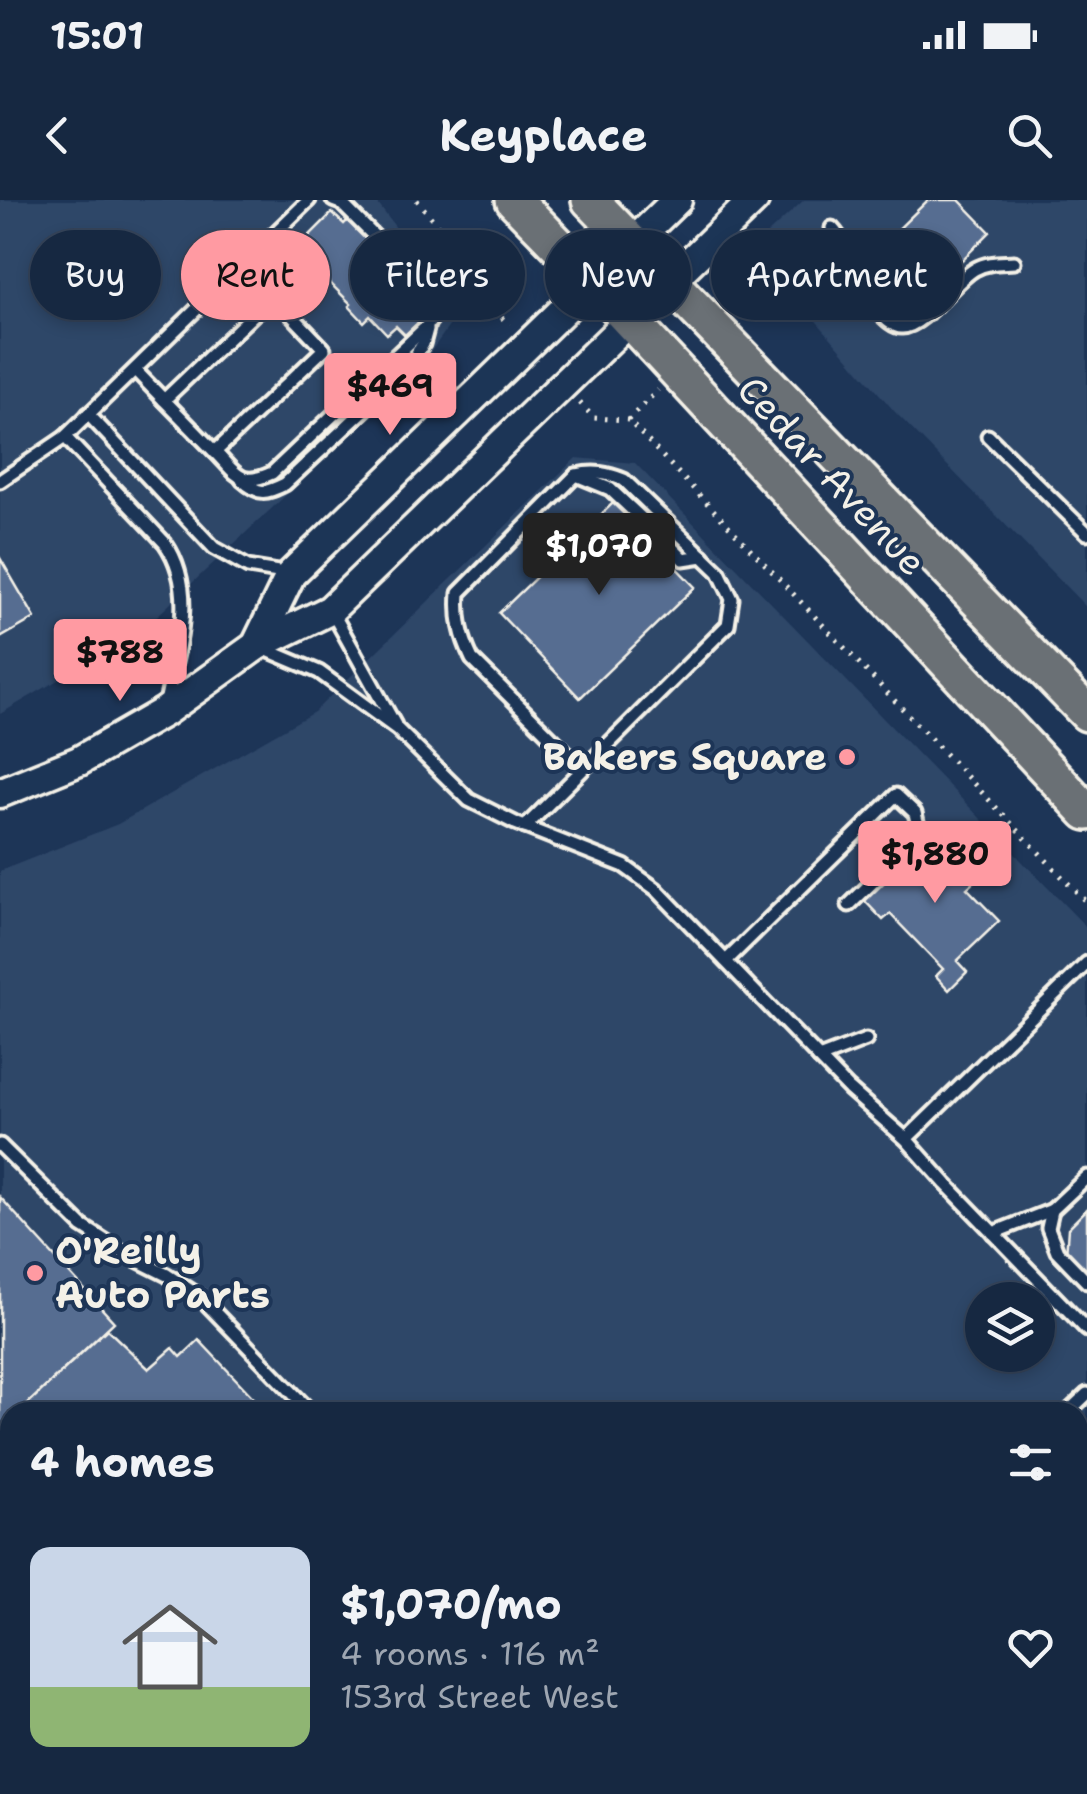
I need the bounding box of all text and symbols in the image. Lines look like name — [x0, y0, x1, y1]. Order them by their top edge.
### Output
text: 15:01 — [50, 10, 144, 61]
text: Keyplace — [439, 105, 648, 165]
icon: back — [30, 108, 85, 163]
icon: search — [1002, 108, 1057, 163]
chip: Buy — [30, 230, 161, 320]
chip: Rent — [181, 230, 330, 320]
chip: Filters — [350, 230, 525, 320]
chip: New — [545, 230, 691, 320]
chip: Apartment — [711, 230, 963, 320]
pin: $469 — [331, 353, 449, 438]
text: $469 — [346, 364, 434, 407]
street label: Cedar Avenue — [726, 365, 938, 587]
pin: $1,070 — [518, 513, 680, 598]
text: $1,070 — [545, 524, 653, 567]
pin: $788 — [61, 619, 179, 704]
text: $788 — [76, 630, 164, 673]
place label: Bakers Square — [543, 731, 827, 782]
marker: Bakers Square — [836, 746, 858, 768]
pin: $1,880 — [854, 821, 1016, 906]
text: $1,880 — [880, 832, 990, 875]
place label: O'Reilly Auto Parts — [55, 1225, 270, 1320]
marker: O'Reilly Auto Parts — [24, 1262, 46, 1284]
map controls — [965, 1282, 1055, 1372]
button: layers — [965, 1282, 1055, 1372]
text: 4 homes — [30, 1434, 215, 1490]
icon: filters — [1003, 1435, 1058, 1490]
text: $1,070/mo — [340, 1576, 562, 1632]
icon: home — [110, 1587, 230, 1707]
icon: heart — [1003, 1620, 1058, 1675]
text: 4 rooms · 116 m² — [340, 1632, 600, 1675]
text: 153rd Street West — [340, 1675, 619, 1718]

